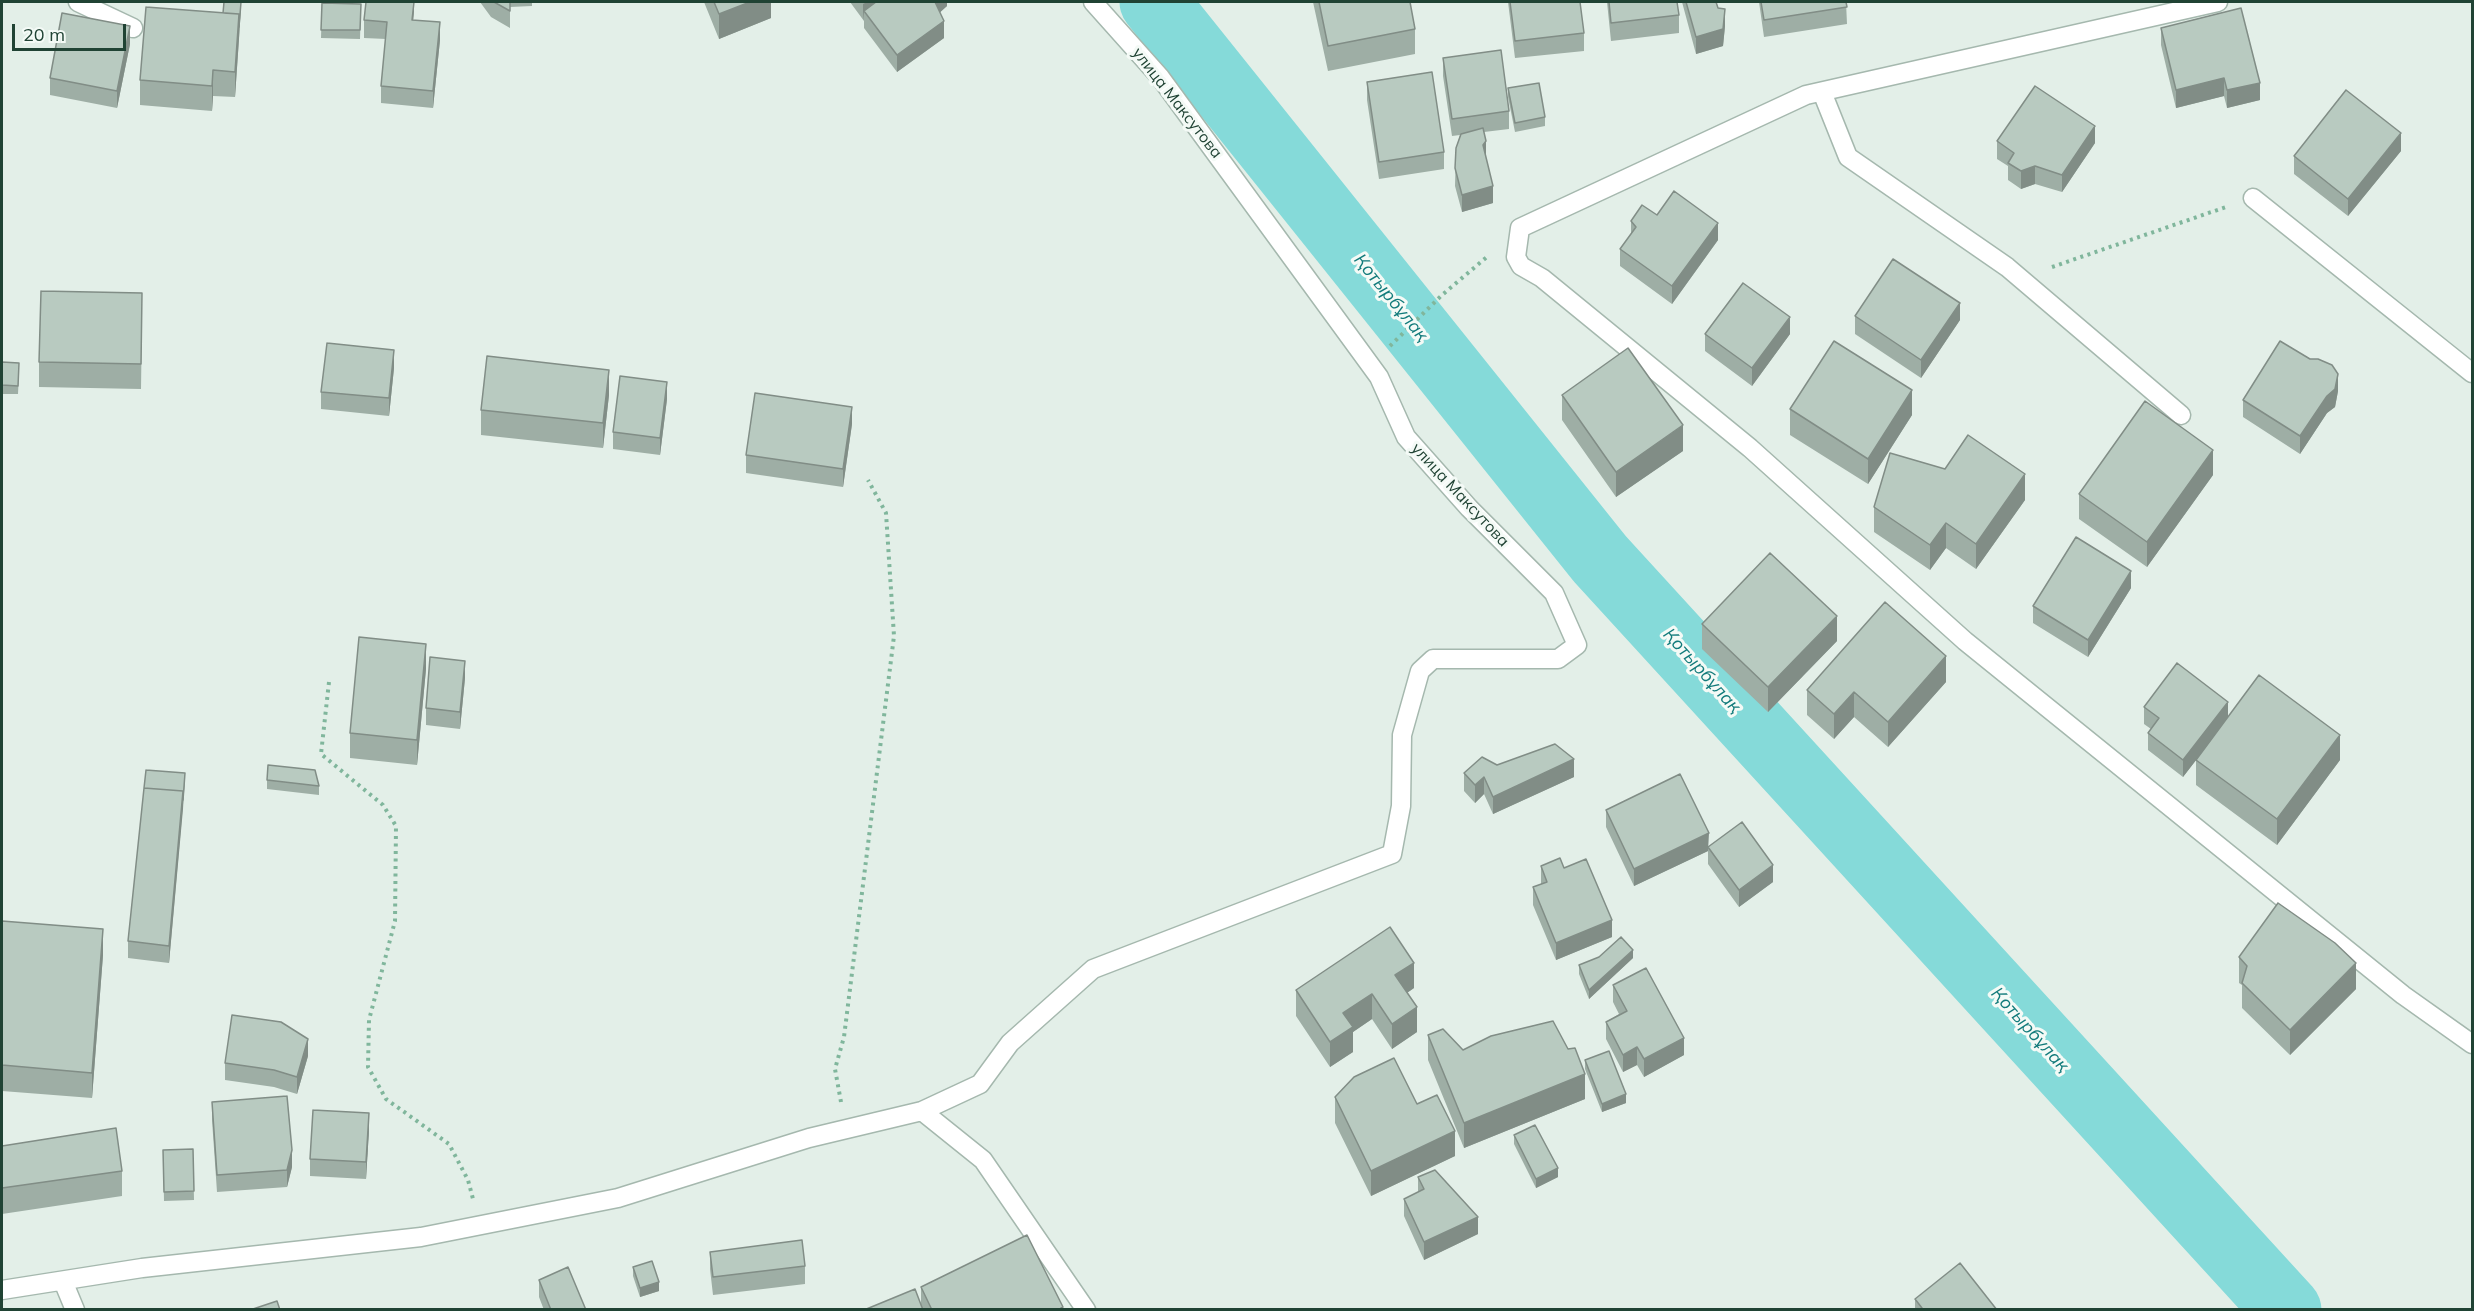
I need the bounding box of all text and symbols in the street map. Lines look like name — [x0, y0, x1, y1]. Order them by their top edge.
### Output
scale bar — [15, 12, 129, 50]
text: 20 m — [23, 23, 65, 46]
street label: улица Максутова — [1128, 44, 1226, 162]
water label: Қотырбұлақ — [1349, 250, 1433, 346]
street label: улица Максутова — [1407, 439, 1513, 551]
water label: Қотырбұлақ — [1658, 624, 1746, 718]
water label: Қотырбұлақ — [1986, 983, 2074, 1077]

